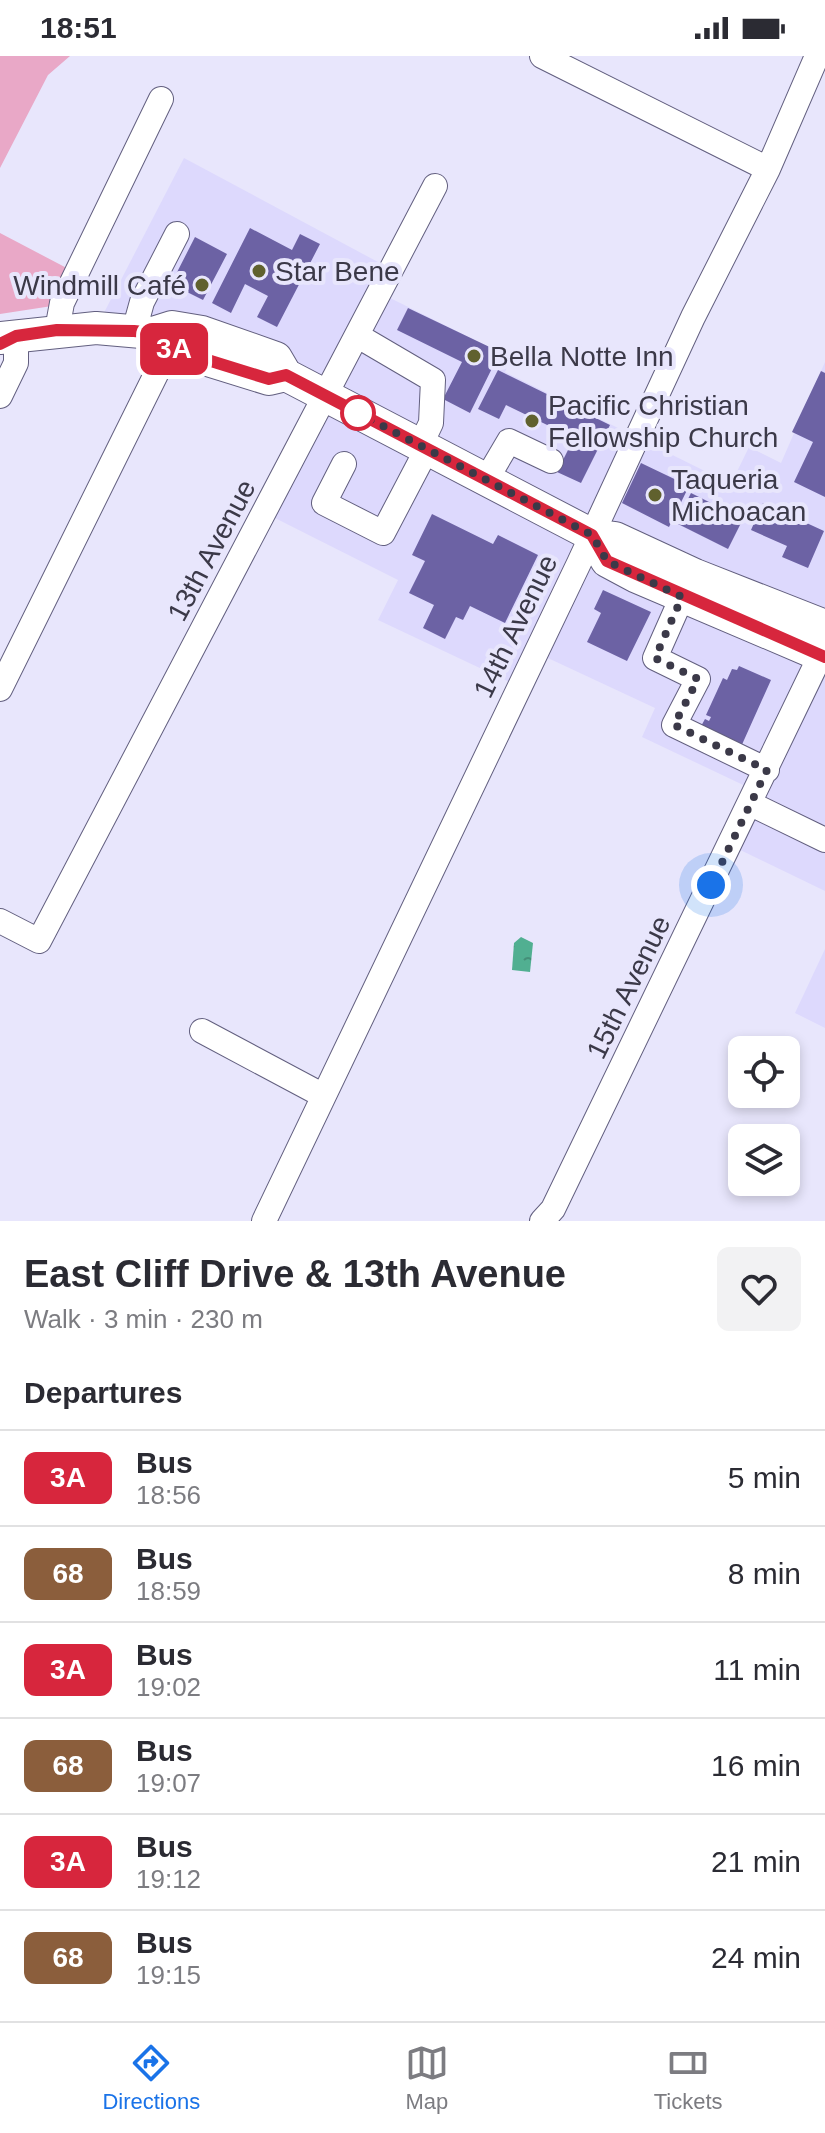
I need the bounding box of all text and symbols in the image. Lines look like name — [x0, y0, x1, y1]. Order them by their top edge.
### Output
text: 18:51 — [40, 11, 117, 44]
place label: Star Bene — [275, 256, 400, 287]
marker: Star Bene — [250, 262, 268, 280]
place label: Windmill Café — [13, 270, 186, 301]
marker: Windmill Café — [193, 276, 211, 294]
line badge: 3A — [138, 323, 210, 375]
text: 3A — [156, 333, 192, 364]
place label: Bella Notte Inn — [490, 341, 674, 372]
marker: Bella Notte Inn — [465, 347, 483, 365]
place label: Pacific Christian Fellowship Church — [548, 390, 778, 453]
unlabelled marker — [341, 396, 375, 430]
marker: Pacific Christian Fellowship Church — [523, 412, 541, 430]
place label: Taqueria Michoacan — [671, 464, 806, 527]
street label: 13th Avenue — [161, 474, 262, 626]
marker: Taqueria Michoacan — [646, 486, 664, 504]
street label: 14th Avenue — [467, 550, 563, 703]
your location — [691, 865, 731, 905]
street label: 15th Avenue — [580, 911, 676, 1064]
map controls — [728, 1036, 800, 1196]
button: locate — [728, 1036, 800, 1108]
button: layers — [728, 1124, 800, 1196]
button: heart — [717, 1247, 801, 1331]
text: East Cliff Drive & 13th Avenue — [24, 1253, 566, 1295]
text: Walk · 3 min · 230 m — [24, 1304, 263, 1334]
text: Departures — [24, 1376, 182, 1409]
text: Bus — [136, 1446, 193, 1479]
text: 5 min — [728, 1461, 801, 1494]
text: 3A — [50, 1462, 86, 1493]
text: 18:56 — [136, 1480, 201, 1510]
text: Bus — [136, 1542, 193, 1575]
text: 8 min — [728, 1557, 801, 1590]
text: 68 — [52, 1558, 84, 1589]
text: 18:59 — [136, 1576, 201, 1606]
text: Bus — [136, 1638, 193, 1671]
text: 11 min — [713, 1653, 801, 1686]
text: 3A — [50, 1654, 86, 1685]
text: 19:02 — [136, 1672, 201, 1702]
text: Bus — [136, 1734, 193, 1767]
text: 16 min — [711, 1749, 801, 1782]
text: 68 — [52, 1750, 84, 1781]
text: 19:07 — [136, 1768, 201, 1798]
text: Bus — [136, 1830, 193, 1863]
text: 21 min — [711, 1845, 801, 1878]
text: 3A — [50, 1846, 86, 1877]
text: 19:12 — [136, 1864, 201, 1894]
text: Bus — [136, 1926, 193, 1959]
text: 24 min — [711, 1941, 801, 1974]
text: 68 — [52, 1942, 84, 1973]
text: 19:15 — [136, 1960, 201, 1990]
tab: Directions — [102, 2041, 200, 2115]
tab: Map — [405, 2041, 449, 2115]
tab: Tickets — [654, 2041, 723, 2115]

